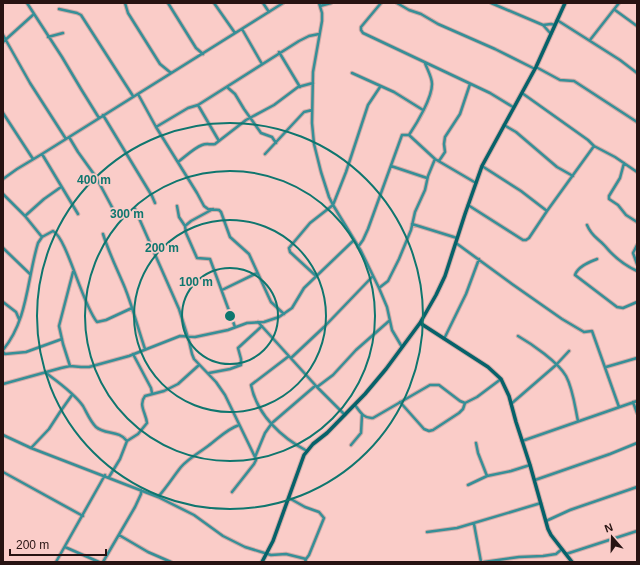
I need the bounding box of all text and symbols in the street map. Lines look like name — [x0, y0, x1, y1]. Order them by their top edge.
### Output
text: 400 m — [77, 173, 111, 187]
text: 300 m — [110, 207, 144, 221]
text: 200 m — [145, 241, 179, 255]
text: 100 m — [179, 275, 213, 289]
centre of rings — [223, 309, 237, 323]
north arrow — [592, 517, 632, 557]
text: N — [603, 521, 614, 535]
scale bar — [10, 531, 106, 557]
text: 200 m — [16, 538, 49, 552]

